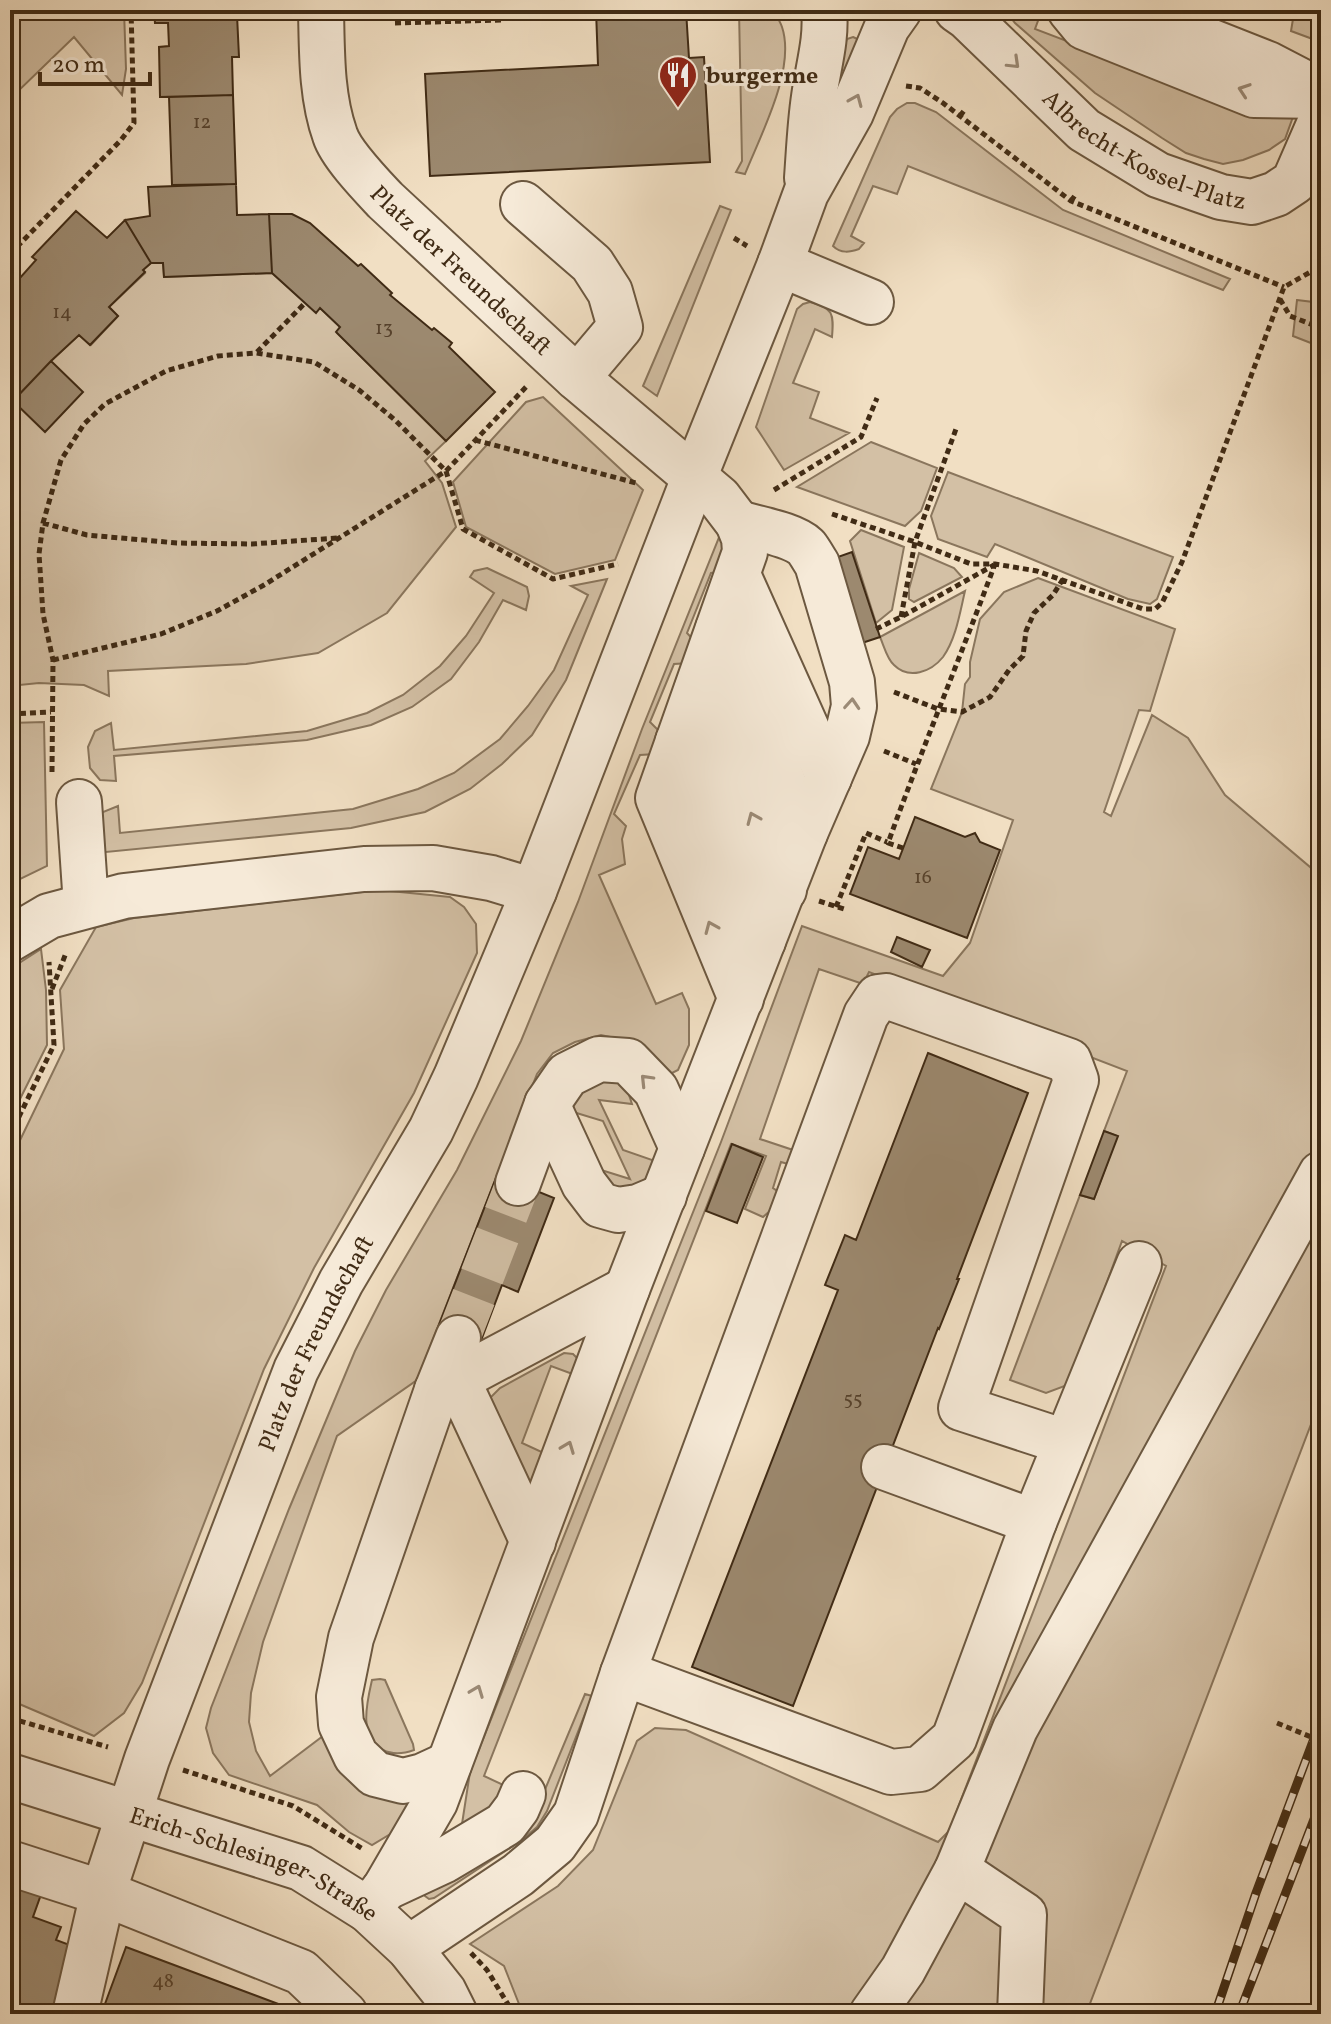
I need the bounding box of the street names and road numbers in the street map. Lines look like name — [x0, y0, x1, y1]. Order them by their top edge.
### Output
street label: Albrecht-Kossel-Platz — [1033, 83, 1248, 220]
street label: Platz der Freundschaft — [361, 179, 558, 365]
street label: Platz der Freundschaft — [251, 1230, 384, 1457]
street label: Erich-Schlesinger-Straße — [125, 1800, 385, 1930]

